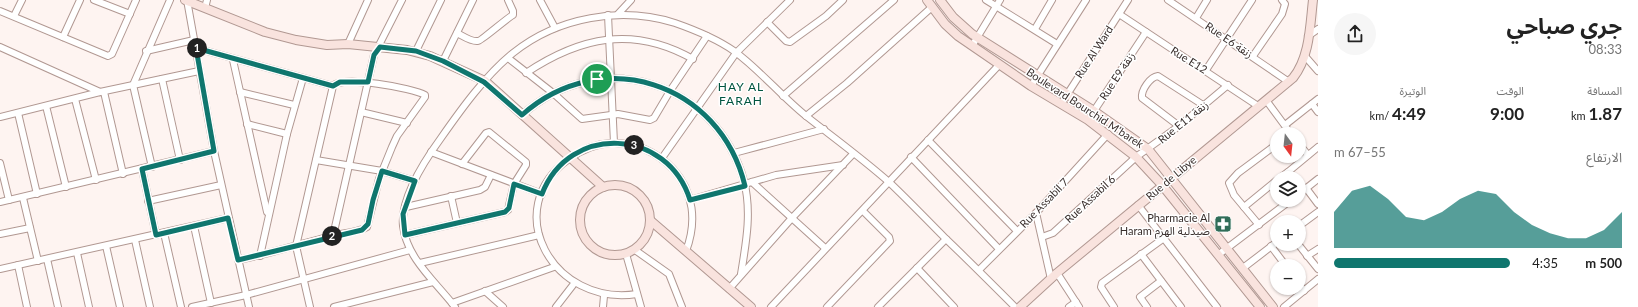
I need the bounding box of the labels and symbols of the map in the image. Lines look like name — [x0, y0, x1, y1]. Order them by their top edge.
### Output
street label: Rue E6 زنقة — [1203, 19, 1255, 61]
street label: Rue Al Ward — [1072, 23, 1115, 80]
pin: 1 — [187, 38, 207, 58]
street label: Rue E12 — [1169, 43, 1210, 76]
street label: Rue E9 زنقة — [1096, 49, 1138, 103]
pin — [580, 62, 614, 96]
street label: Boulevard Bourchid M'barek — [1024, 65, 1147, 151]
district label: HAY AL FARAH — [718, 79, 764, 108]
street label: Rue E11 زنقة — [1155, 97, 1211, 147]
north arrow — [1270, 127, 1306, 163]
pin: 3 — [624, 135, 644, 155]
street label: Rue de Libye — [1143, 153, 1199, 202]
street label: Rue Assabil 6 — [1062, 172, 1118, 225]
street label: Rue Assabil 7 — [1017, 175, 1071, 230]
place label: Pharmacie Al Haram صيدلية الهرم — [1120, 211, 1210, 239]
pharmacy icon: Pharmacie Al Haram صيدلية الهرم — [1213, 214, 1233, 234]
pin: 2 — [322, 226, 342, 246]

